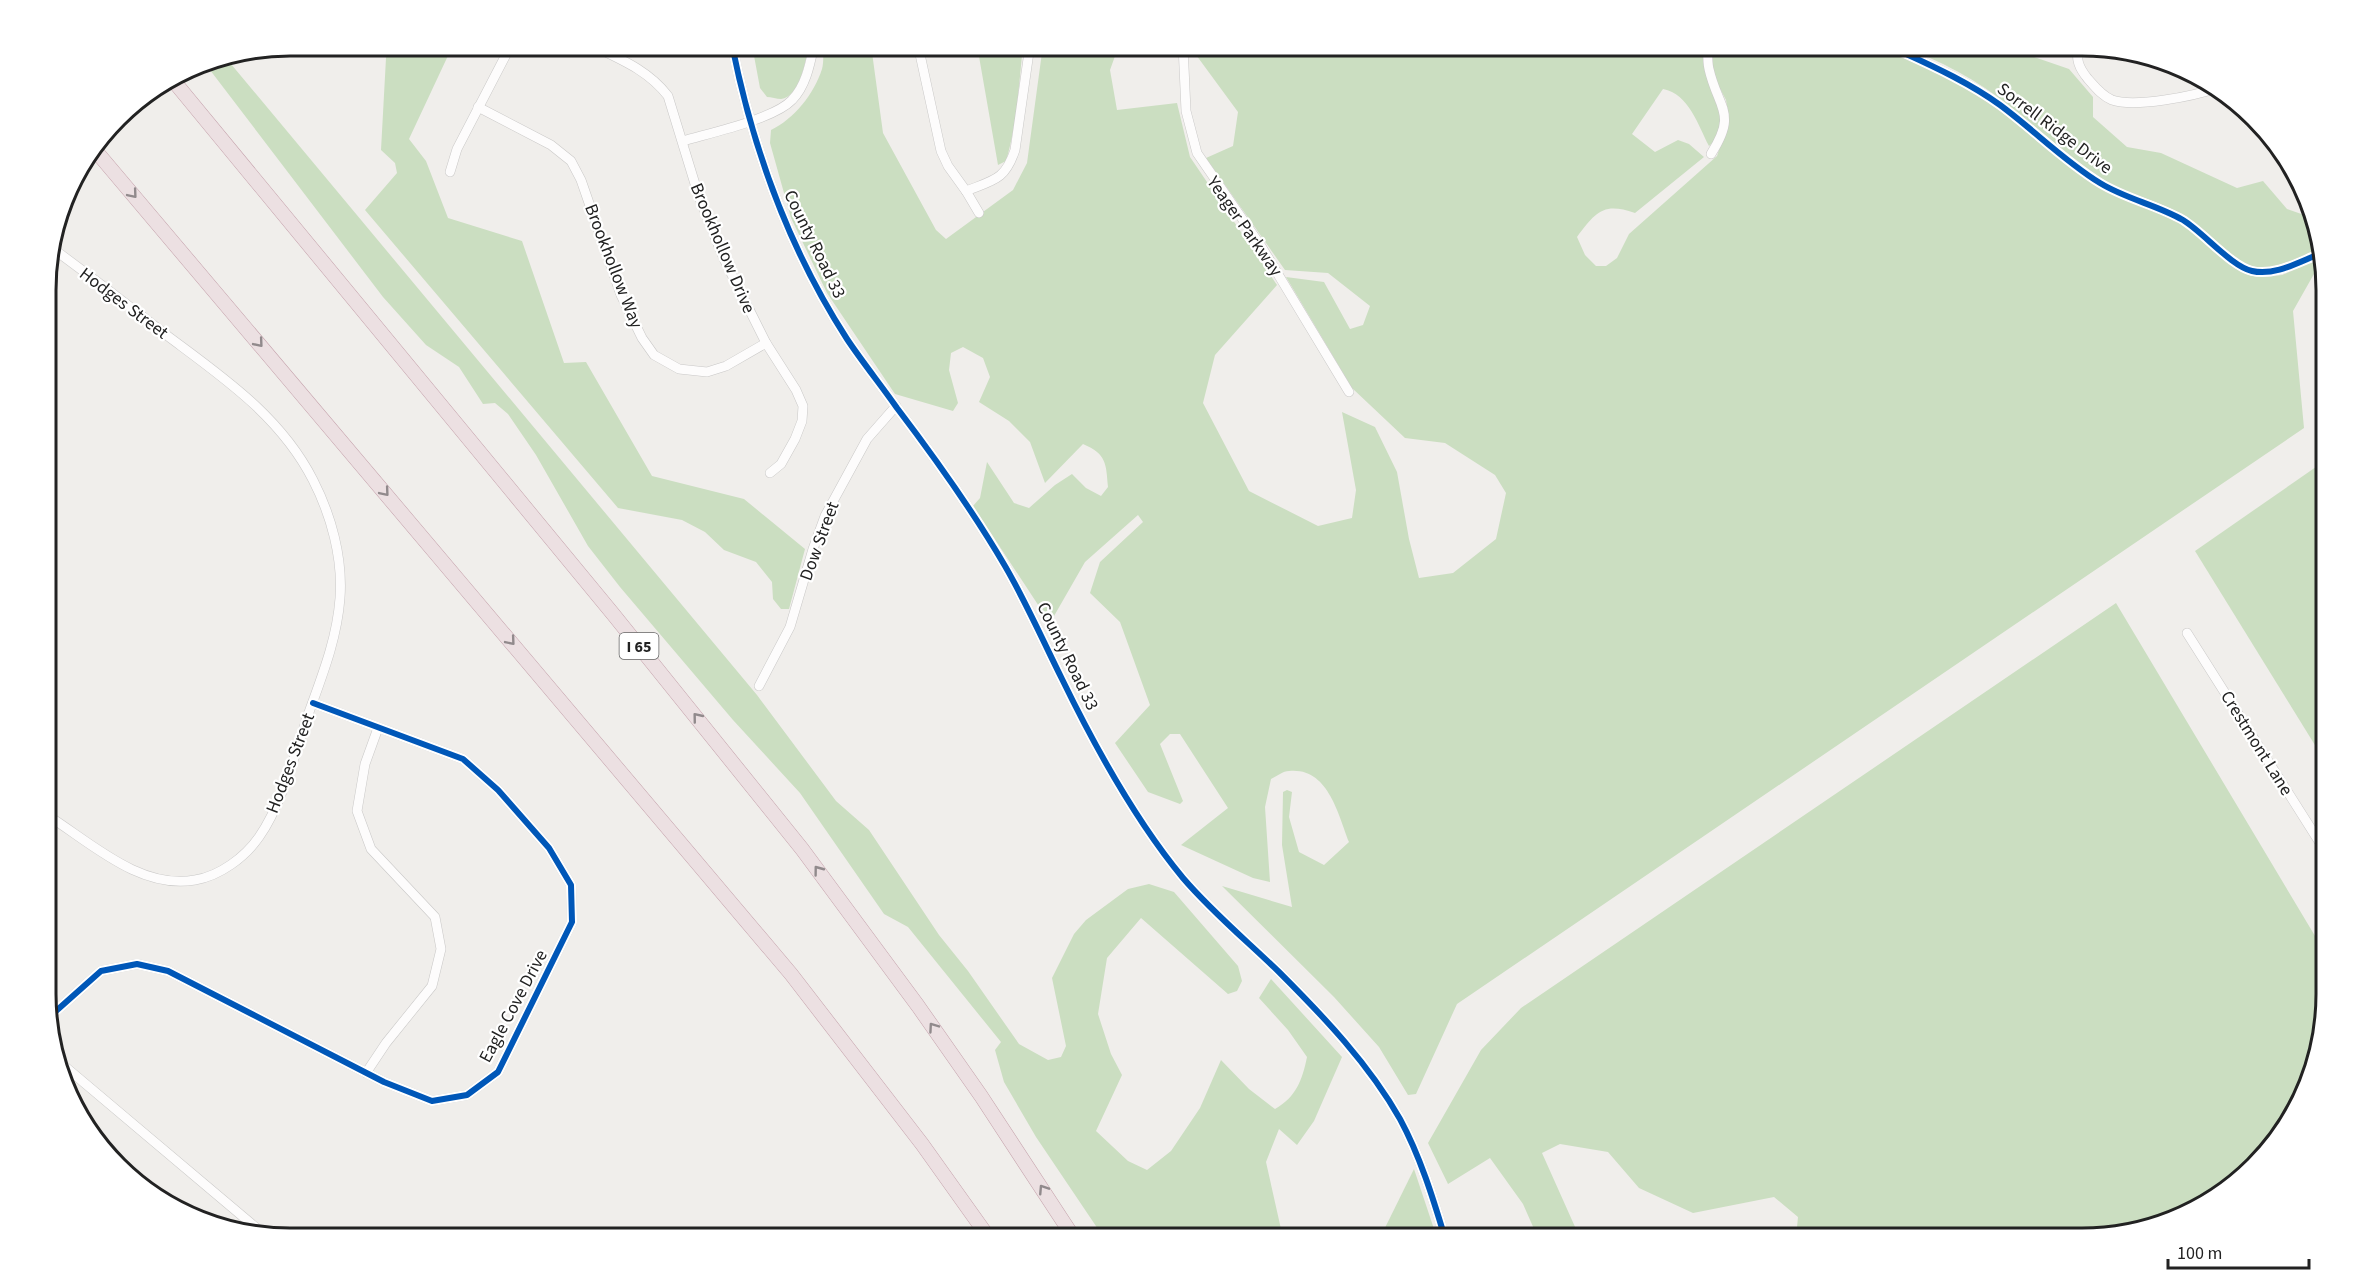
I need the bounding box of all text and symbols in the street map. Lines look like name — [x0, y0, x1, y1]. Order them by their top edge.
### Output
street label: Sorrell Ridge Drive — [1992, 77, 2118, 180]
street label: Yeager Parkway — [1200, 170, 1289, 282]
street label: Brookhollow Drive — [684, 179, 761, 317]
street label: County Road 33 — [777, 186, 852, 303]
one-way arrow — [125, 187, 136, 198]
street label: Brookhollow Way — [578, 200, 649, 333]
street label: Hodges Street — [74, 262, 173, 345]
one-way arrow — [252, 336, 263, 347]
one-way arrow — [378, 485, 389, 496]
street label: Dow Street — [794, 498, 845, 584]
street label: County Road 33 — [1030, 598, 1105, 715]
road number: I 65 — [620, 633, 658, 659]
one-way arrow — [504, 634, 515, 645]
street label: Crestmont Lane — [2214, 686, 2299, 801]
street label: Hodges Street — [260, 709, 321, 817]
one-way arrow — [693, 713, 704, 724]
one-way arrow — [814, 866, 825, 877]
street label: Eagle Cove Drive — [473, 945, 554, 1067]
one-way arrow — [929, 1023, 940, 1034]
one-way arrow — [1039, 1184, 1050, 1195]
scale bar — [2168, 1232, 2309, 1270]
text: 100 m — [2177, 1241, 2222, 1266]

